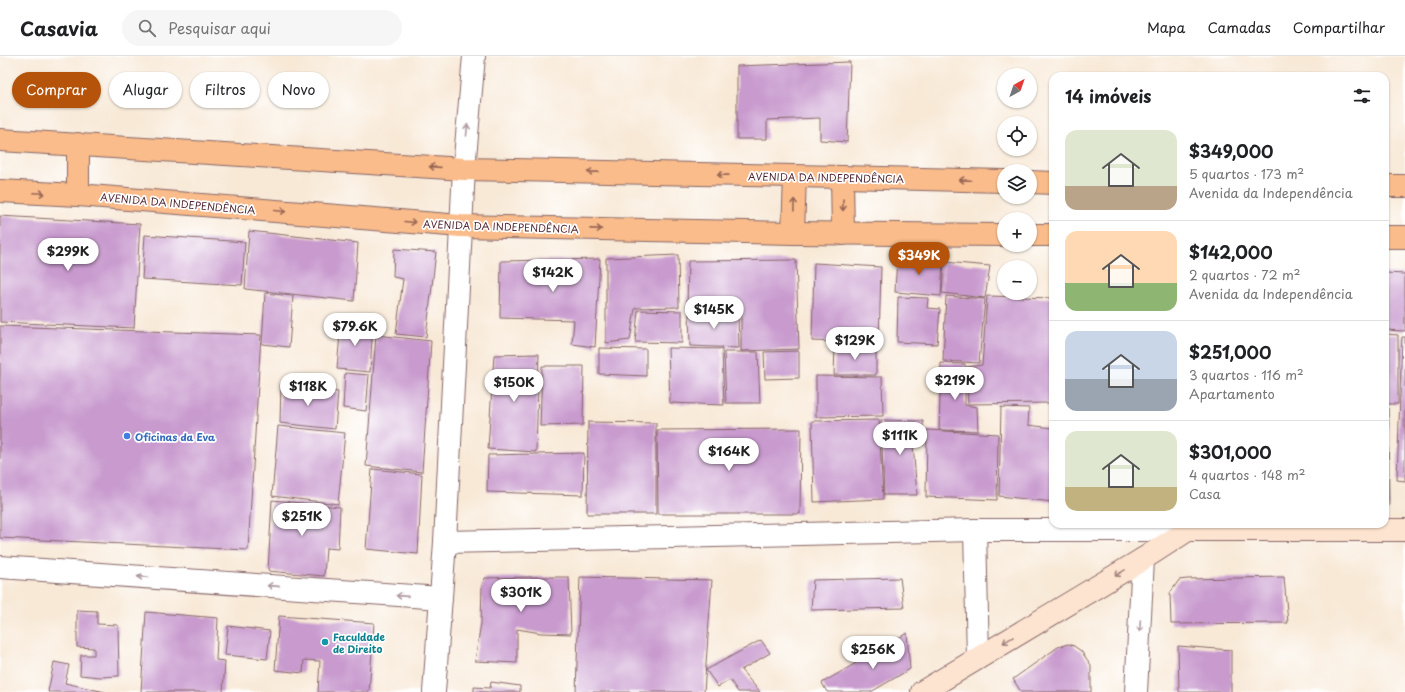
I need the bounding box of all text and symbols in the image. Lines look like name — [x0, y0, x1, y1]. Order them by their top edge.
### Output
search box — [122, 10, 402, 46]
text: Casavia — [20, 14, 98, 42]
text: Pesquisar aqui — [168, 16, 271, 39]
icon: search — [136, 17, 158, 39]
text: Mapa — [1147, 17, 1185, 38]
text: Camadas — [1207, 17, 1271, 38]
text: Compartilhar — [1293, 17, 1385, 38]
north arrow — [997, 68, 1037, 108]
map controls — [997, 68, 1037, 300]
chip: Comprar — [12, 72, 101, 108]
chip: Alugar — [109, 72, 182, 108]
chip: Filtros — [190, 72, 260, 108]
chip: Novo — [268, 72, 329, 108]
text: 14 imóveis — [1065, 83, 1151, 109]
icon: filters — [1351, 85, 1373, 107]
button: locate — [997, 116, 1037, 156]
one-way arrow — [464, 124, 471, 137]
text: $349,000 — [1189, 138, 1273, 164]
icon: home — [1097, 146, 1145, 194]
one-way arrow — [429, 164, 442, 171]
button: layers — [997, 164, 1037, 204]
text: 5 quartos · 173 m² — [1189, 164, 1304, 183]
one-way arrow — [587, 168, 600, 176]
street label: AVENIDA DA INDEPENDÊNCIA — [748, 168, 904, 186]
one-way arrow — [717, 171, 730, 179]
one-way arrow — [959, 177, 972, 184]
text: Avenida da Independência — [1189, 183, 1353, 202]
one-way arrow — [32, 189, 45, 196]
street label: AVENIDA DA INDEPENDÊNCIA — [100, 189, 256, 217]
one-way arrow — [839, 198, 847, 211]
one-way arrow — [790, 199, 798, 212]
one-way arrow — [273, 208, 286, 215]
button: + — [997, 212, 1037, 252]
street label: AVENIDA DA INDEPENDÊNCIA — [423, 216, 579, 236]
one-way arrow — [403, 218, 416, 225]
one-way arrow — [589, 225, 602, 233]
pin: $299K — [40, 238, 96, 272]
text: $142,000 — [1189, 239, 1273, 265]
text: $299K — [47, 241, 89, 260]
pin: $349K — [891, 242, 947, 276]
text: $349K — [898, 245, 940, 264]
icon: home — [1097, 247, 1145, 295]
pin: $142K — [525, 259, 581, 293]
button: − — [997, 260, 1037, 300]
text: $142K — [532, 262, 574, 281]
text: 2 quartos · 72 m² — [1189, 265, 1300, 284]
text: Avenida da Independência — [1189, 284, 1353, 303]
pin: $145K — [686, 296, 742, 330]
text: $145K — [694, 299, 734, 318]
pin: $79.6K — [322, 313, 388, 347]
text: $79.6K — [333, 316, 377, 335]
pin: $129K — [827, 327, 883, 361]
text: $129K — [835, 330, 875, 349]
text: $251,000 — [1189, 339, 1271, 365]
icon: home — [1097, 347, 1145, 395]
text: 3 quartos · 116 m² — [1189, 365, 1304, 384]
pin: $219K — [927, 367, 983, 401]
pin: $150K — [486, 369, 542, 403]
text: $219K — [935, 370, 975, 389]
text: $150K — [493, 372, 535, 391]
pin: $118K — [280, 373, 336, 407]
text: $118K — [289, 376, 327, 395]
text: Apartamento — [1189, 384, 1275, 403]
pin: $111K — [872, 422, 928, 456]
text: $111K — [882, 425, 918, 444]
place label: Oficinas da Eva — [135, 429, 216, 444]
marker: Oficinas da Eva — [122, 431, 132, 441]
pin: $164K — [701, 438, 757, 472]
text: $301,000 — [1189, 439, 1272, 465]
text: $164K — [708, 441, 750, 460]
icon: home — [1097, 447, 1145, 495]
text: 4 quartos · 148 m² — [1189, 465, 1305, 484]
text: Casa — [1189, 484, 1221, 503]
pin: $251K — [274, 503, 330, 537]
text: $251K — [282, 506, 322, 525]
one-way arrow — [1114, 570, 1126, 578]
one-way arrow — [137, 574, 150, 581]
pin: $301K — [493, 579, 549, 613]
text: $301K — [500, 582, 542, 601]
one-way arrow — [267, 583, 280, 590]
one-way arrow — [396, 592, 409, 599]
one-way arrow — [1136, 619, 1143, 632]
place label: Faculdade de Direito — [333, 629, 385, 656]
pin: $256K — [845, 636, 901, 670]
marker: Faculdade de Direito — [320, 637, 330, 647]
one-way arrow — [1002, 637, 1014, 645]
text: $256K — [851, 639, 895, 658]

